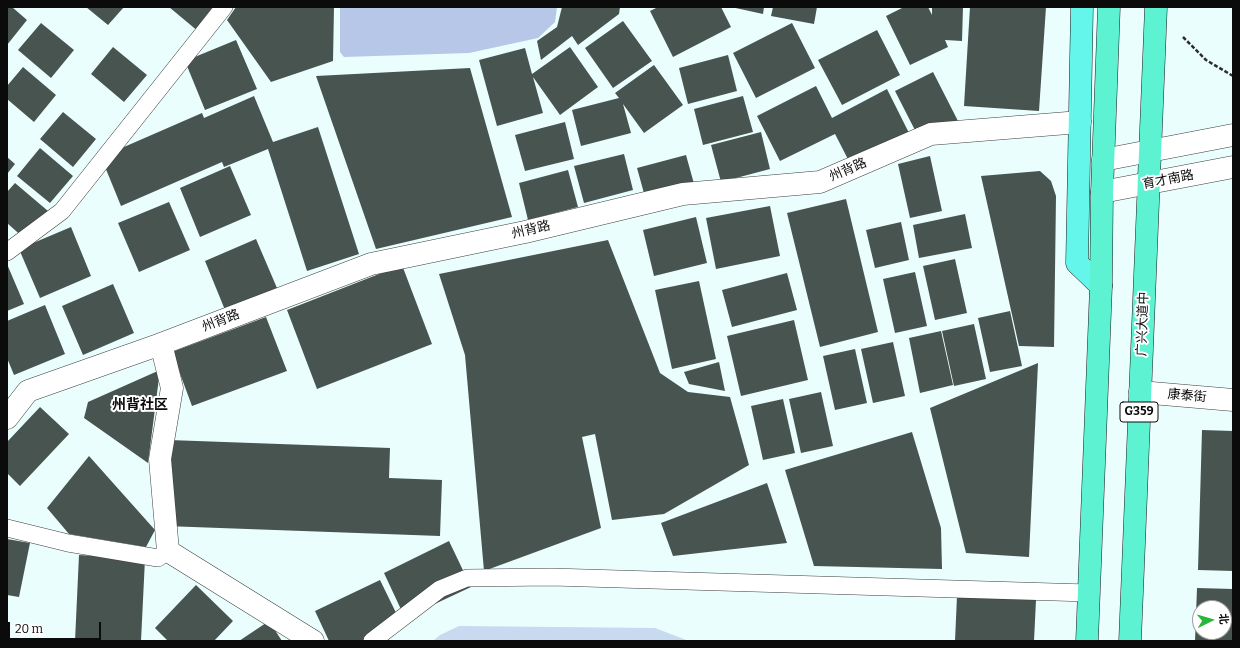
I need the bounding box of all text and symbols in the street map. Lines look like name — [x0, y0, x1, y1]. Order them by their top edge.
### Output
street label: 州背路 — [827, 155, 869, 185]
street label: 育才南路 — [1141, 167, 1195, 193]
street label: 州背路 — [510, 218, 552, 242]
street label: 广兴大道中 — [1134, 291, 1152, 357]
street label: 州背路 — [200, 307, 242, 335]
street label: 康泰街 — [1167, 387, 1207, 405]
district label: 州背社区 — [112, 397, 168, 413]
road number: G359 — [1120, 402, 1158, 422]
north arrow — [1192, 600, 1232, 640]
text: 北 — [1217, 613, 1230, 625]
scale bar — [10, 614, 103, 640]
text: 20 m — [15, 622, 43, 636]

